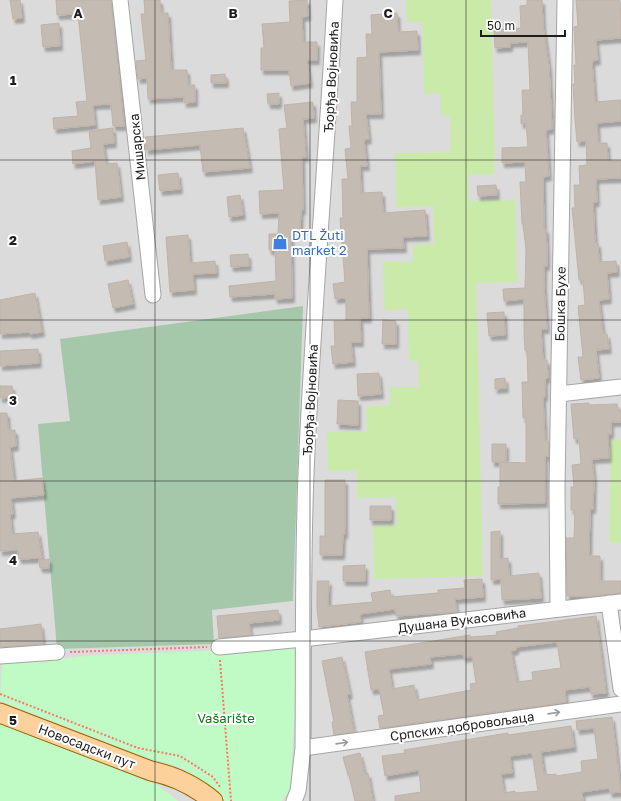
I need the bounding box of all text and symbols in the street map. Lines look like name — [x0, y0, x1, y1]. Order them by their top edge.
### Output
text: A — [73, 5, 83, 21]
text: B — [228, 5, 238, 21]
text: C — [383, 5, 393, 21]
scale bar — [481, 12, 565, 38]
text: 50 m — [487, 18, 515, 33]
street label: Ђорђа Војновића — [320, 21, 342, 133]
text: 1 — [10, 72, 17, 88]
street label: Мишарска — [126, 113, 148, 181]
place label: DTL Žuti market 2 — [292, 227, 347, 258]
text: 2 — [9, 232, 17, 248]
shop icon: DTL Žuti market 2 — [271, 233, 289, 251]
street label: Бошка Бухе — [551, 266, 569, 342]
street label: Ђорђа Војновића — [299, 344, 321, 456]
text: 3 — [9, 392, 17, 408]
text: 4 — [9, 552, 17, 568]
street label: Душана Вукасовића — [397, 604, 527, 636]
street label: Српских добровољаца — [389, 708, 535, 744]
one-way arrow — [547, 709, 560, 717]
park label: Vašarište — [197, 710, 255, 726]
text: 5 — [9, 712, 17, 728]
street label: Новосадски пут — [36, 720, 138, 772]
one-way arrow — [335, 739, 348, 747]

